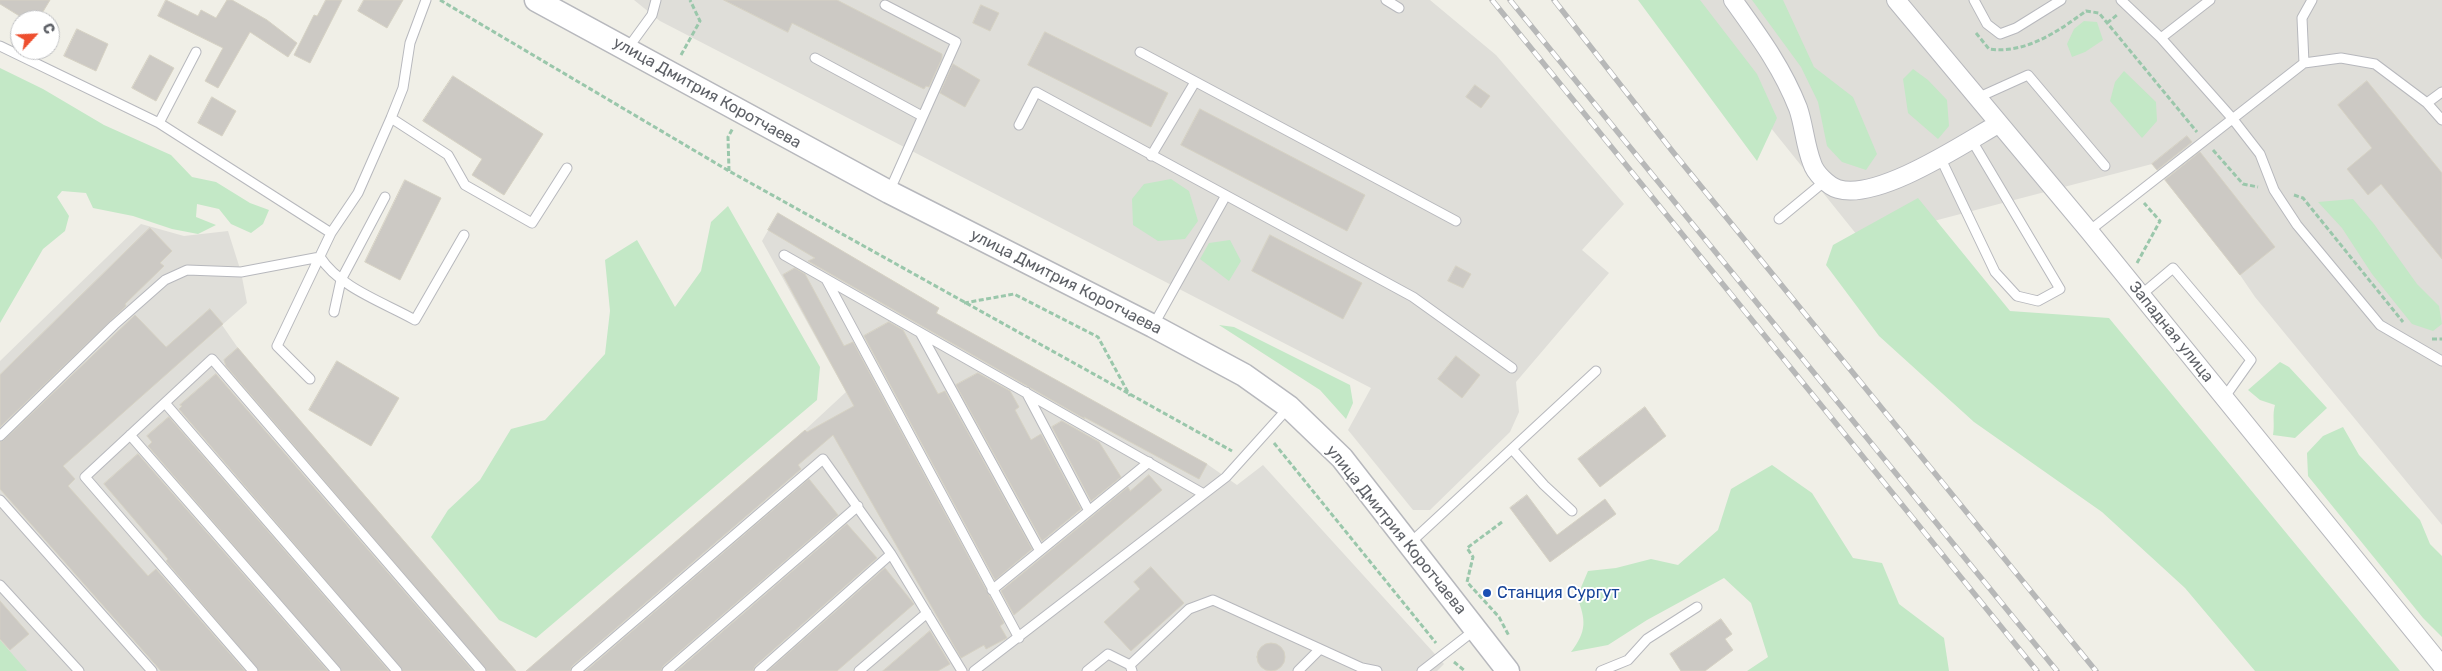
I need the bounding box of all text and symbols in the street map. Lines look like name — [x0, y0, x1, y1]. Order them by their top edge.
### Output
north arrow — [10, 10, 60, 60]
text: С — [38, 21, 58, 37]
street label: улица Дмитрия Коротчаева — [610, 33, 804, 153]
street label: улица Дмитрия Коротчаева — [967, 225, 1165, 339]
street label: Западная улица — [2125, 278, 2217, 386]
street label: улица Дмитрия Коротчаева — [1322, 441, 1470, 619]
place label: Станция Сургут — [1497, 583, 1619, 603]
marker: Станция Сургут — [1481, 587, 1493, 599]

